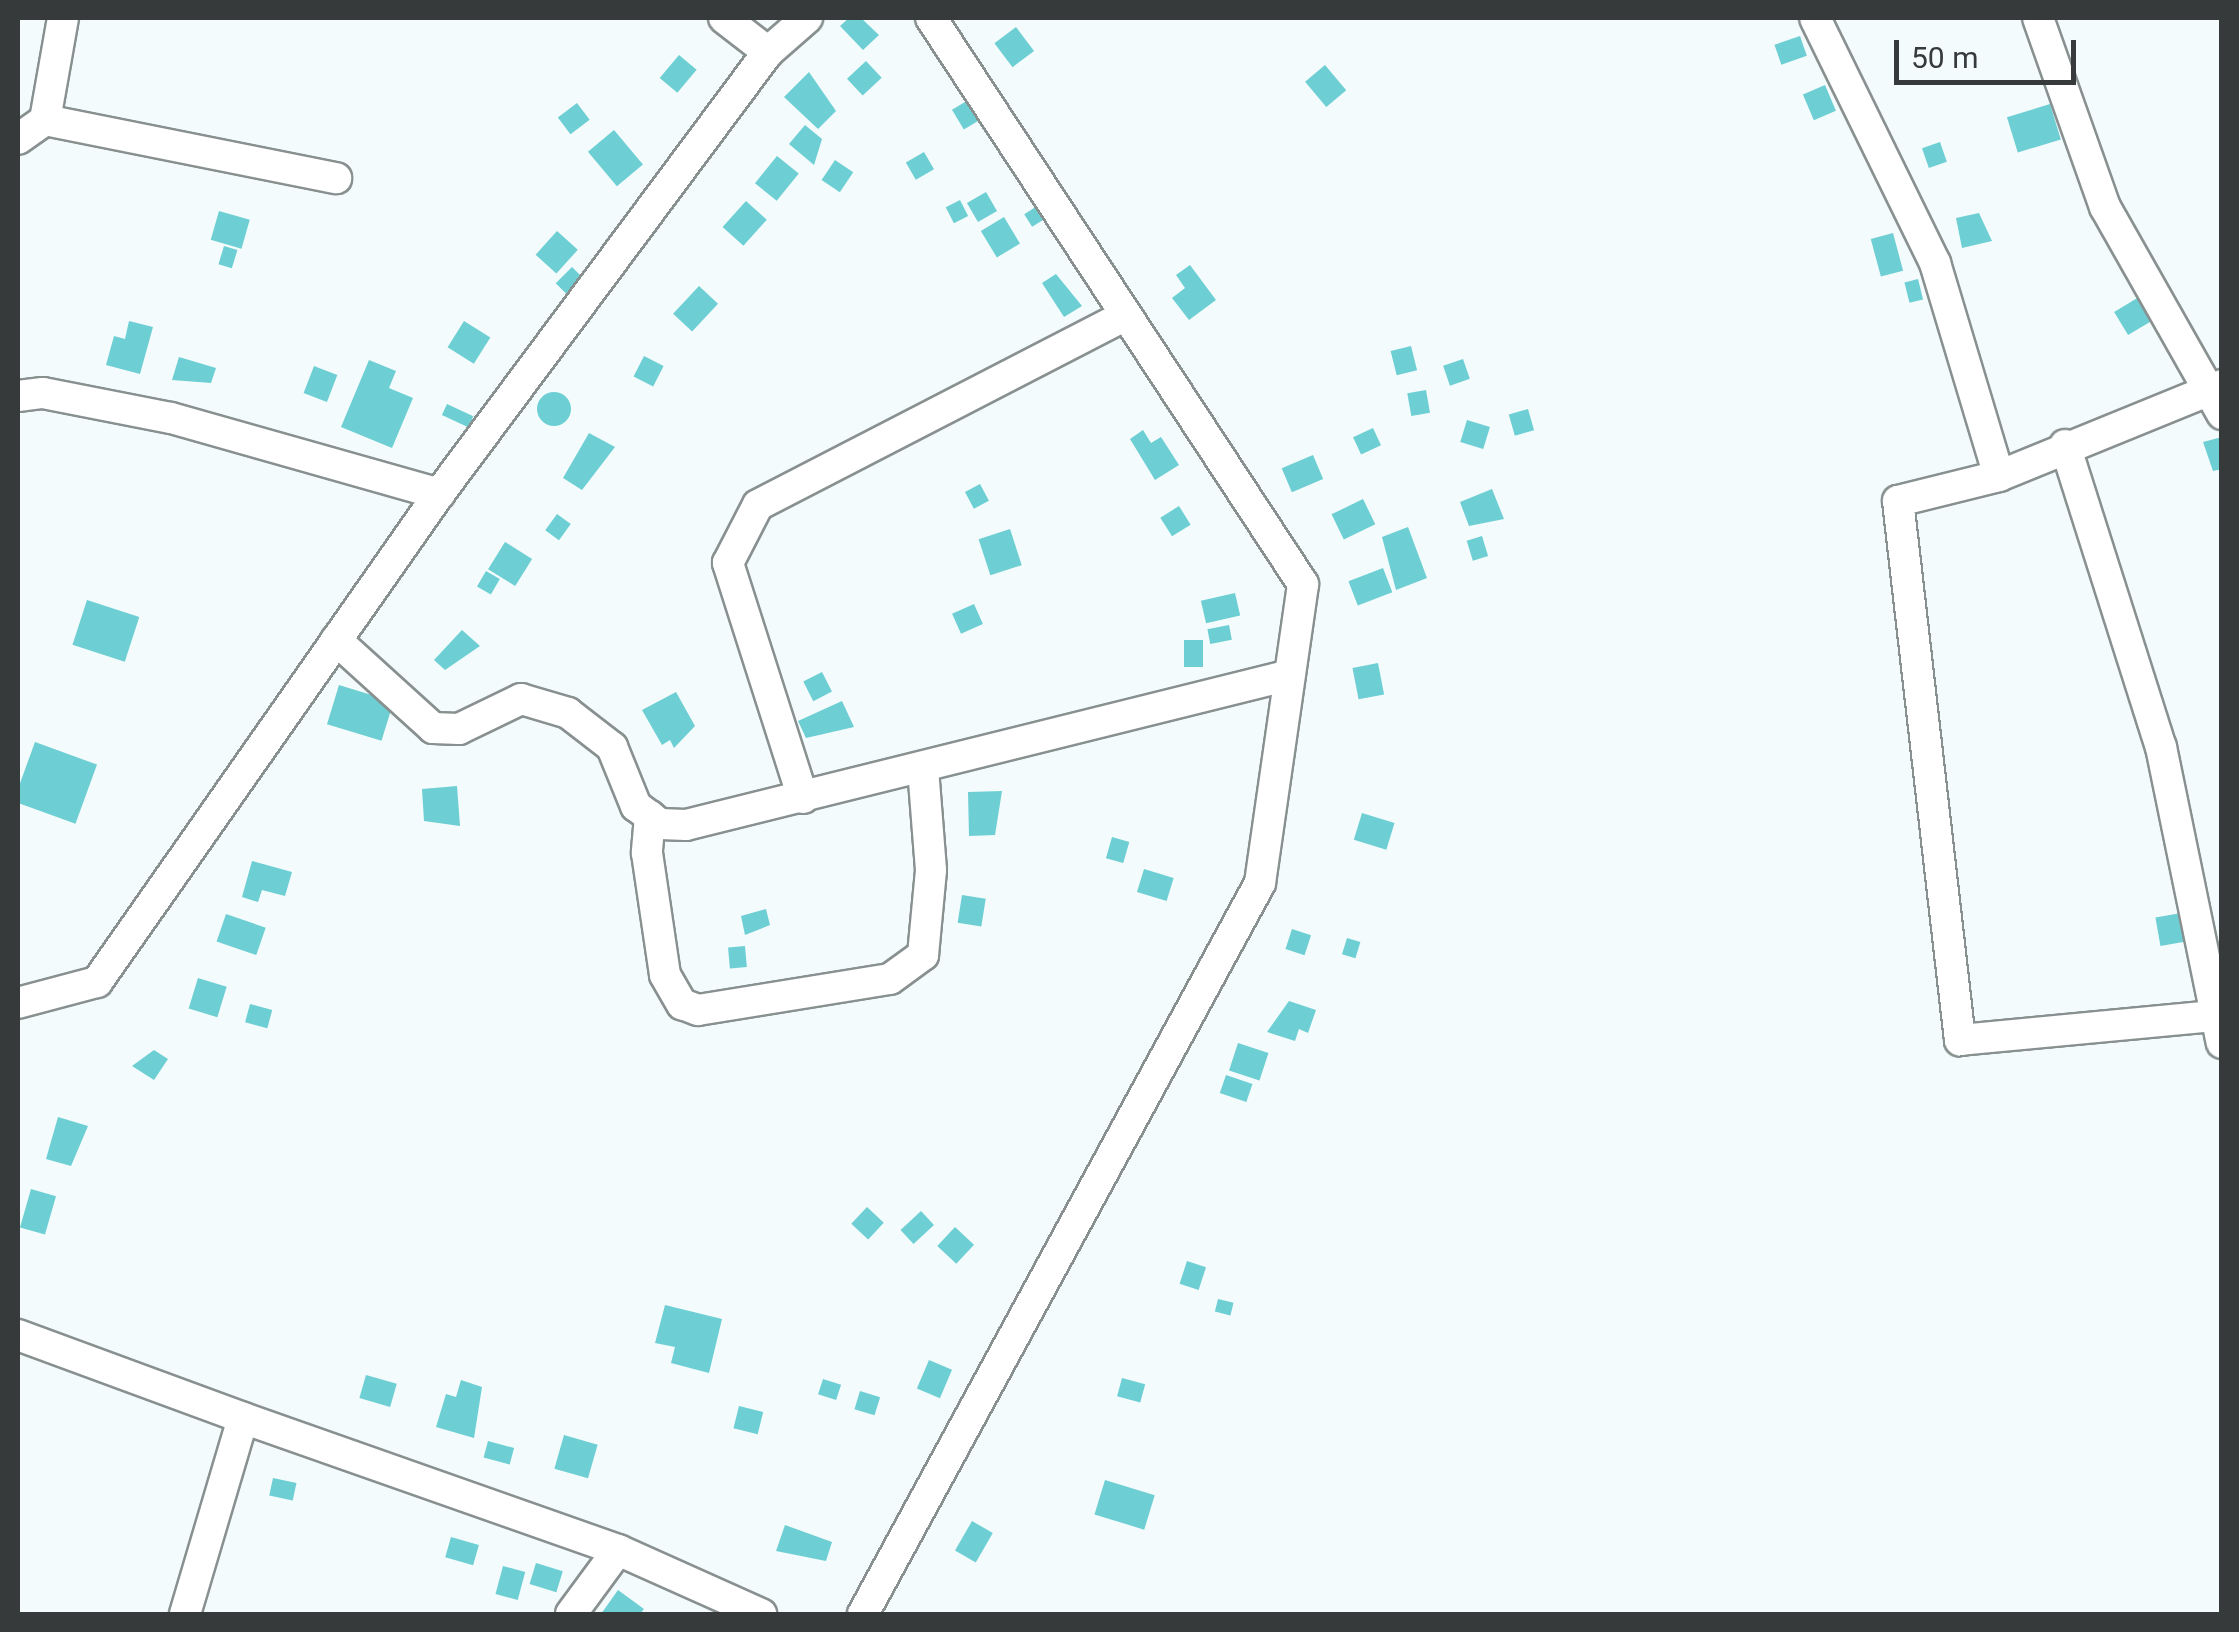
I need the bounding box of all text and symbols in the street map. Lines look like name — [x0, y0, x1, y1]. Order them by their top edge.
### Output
scale bar — [1899, 20, 2082, 82]
text: 50 m — [1911, 40, 1978, 75]

